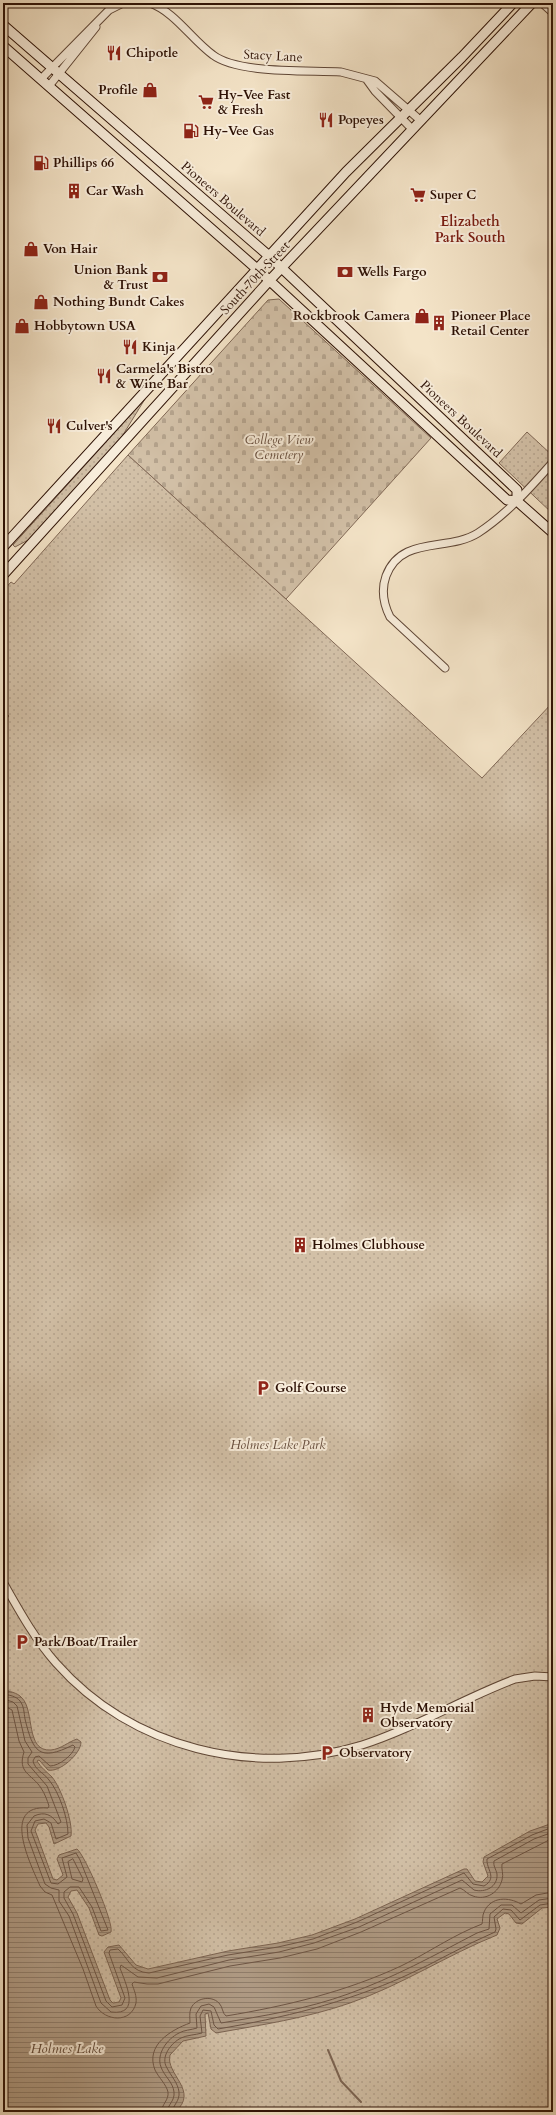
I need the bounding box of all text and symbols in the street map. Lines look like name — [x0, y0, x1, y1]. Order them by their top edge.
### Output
restaurant icon: Chipotle — [105, 44, 123, 62]
place label: Chipotle — [126, 44, 178, 62]
street label: Stacy Lane — [243, 45, 303, 67]
place label: Profile — [98, 81, 138, 99]
shop icon: Profile — [141, 81, 159, 99]
place label: Hy-Vee Fast & Fresh — [218, 86, 291, 119]
supermarket icon: Hy-Vee Fast & Fresh — [197, 93, 215, 111]
restaurant icon: Popeyes — [317, 111, 335, 129]
place label: Popeyes — [338, 111, 384, 129]
fuel station icon: Hy-Vee Gas — [182, 122, 200, 140]
place label: Hy-Vee Gas — [203, 122, 274, 140]
fuel station icon: Phillips 66 — [32, 154, 50, 172]
place label: Phillips 66 — [53, 154, 115, 172]
street label: Pioneers Boulevard — [177, 157, 269, 241]
building icon: Car Wash — [65, 182, 83, 200]
place label: Car Wash — [86, 182, 144, 200]
supermarket icon: Super C — [409, 186, 427, 204]
place label: Super C — [430, 186, 476, 204]
district label: Elizabeth Park South — [435, 212, 506, 247]
street label: South 70th Street — [216, 237, 294, 319]
shop icon: Von Hair — [22, 240, 40, 258]
place label: Von Hair — [43, 240, 98, 258]
place label: Union Bank & Trust — [74, 261, 149, 294]
bank icon: Wells Fargo — [336, 263, 354, 281]
place label: Wells Fargo — [356, 263, 427, 281]
bank icon: Union Bank & Trust — [151, 268, 169, 286]
shop icon: Nothing Bundt Cakes — [32, 293, 50, 311]
place label: Nothing Bundt Cakes — [53, 293, 185, 311]
place label: Rockbrook Camera — [293, 307, 411, 325]
shop icon: Rockbrook Camera — [413, 307, 431, 325]
place label: Pioneer Place Retail Center — [451, 307, 531, 340]
building icon: Pioneer Place Retail Center — [430, 314, 448, 332]
shop icon: Hobbytown USA — [13, 317, 31, 335]
place label: Hobbytown USA — [34, 317, 136, 335]
restaurant icon: Kinja — [121, 338, 139, 356]
place label: Kinja — [142, 338, 176, 356]
place label: Carmela's Bistro & Wine Bar — [116, 360, 213, 393]
restaurant icon: Carmela's Bistro & Wine Bar — [95, 367, 113, 385]
street label: Pioneers Boulevard — [416, 376, 506, 462]
restaurant icon: Culver's — [45, 417, 63, 435]
place label: Culver's — [66, 417, 113, 435]
park label: College View Cemetery — [245, 431, 314, 464]
building icon: Holmes Clubhouse — [291, 1236, 309, 1254]
place label: Holmes Clubhouse — [312, 1236, 425, 1254]
parking icon: Golf Course — [254, 1379, 272, 1397]
place label: Golf Course — [275, 1379, 347, 1397]
park label: Holmes Lake Park — [230, 1436, 326, 1454]
parking icon: Park/Boat/Trailer — [13, 1633, 31, 1651]
place label: Park/Boat/Trailer — [34, 1633, 138, 1651]
place label: Hyde Memorial Observatory — [380, 1699, 474, 1732]
building icon: Hyde Memorial Observatory — [359, 1706, 377, 1724]
parking icon: Observatory — [318, 1744, 336, 1762]
place label: Observatory — [339, 1744, 413, 1762]
water label: Holmes Lake — [31, 2039, 104, 2058]

